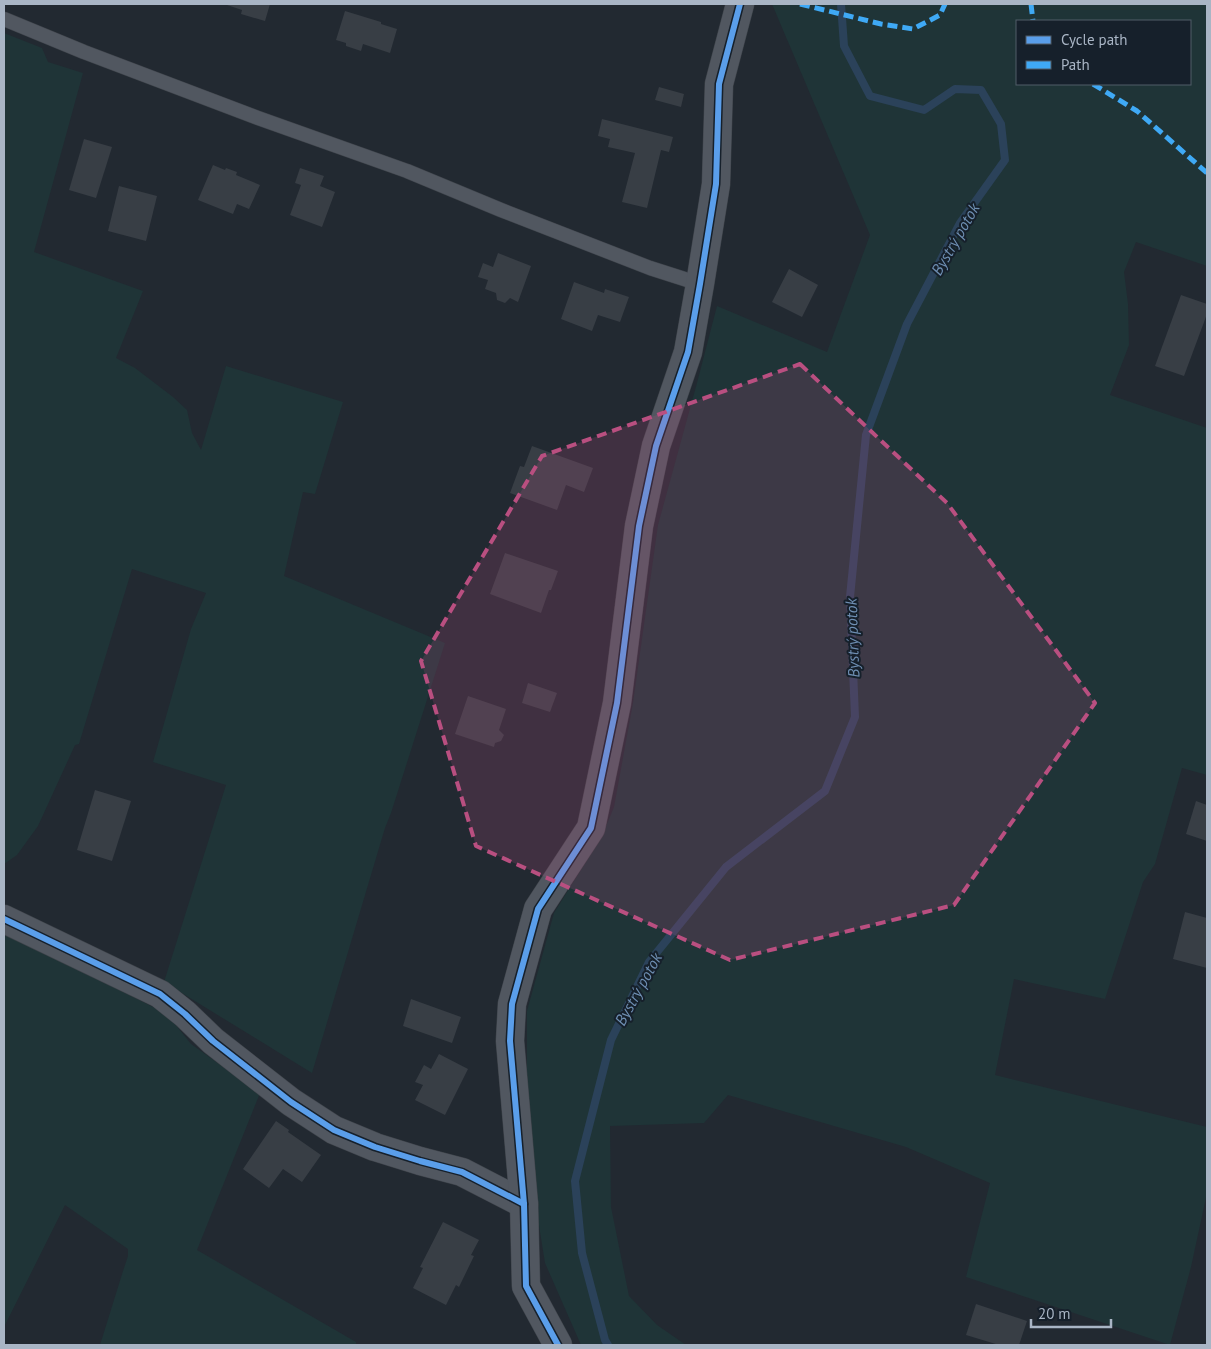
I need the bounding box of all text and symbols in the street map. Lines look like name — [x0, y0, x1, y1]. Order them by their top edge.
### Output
legend — [1016, 20, 1191, 85]
text: Cycle path — [1061, 30, 1127, 49]
text: Path — [1061, 55, 1090, 74]
water label: Bystrý potok — [926, 199, 984, 278]
water label: Bystrý potok — [841, 597, 863, 678]
water label: Bystrý potok — [610, 949, 666, 1029]
scale bar — [1031, 1296, 1111, 1328]
text: 20 m — [1038, 1304, 1071, 1323]

